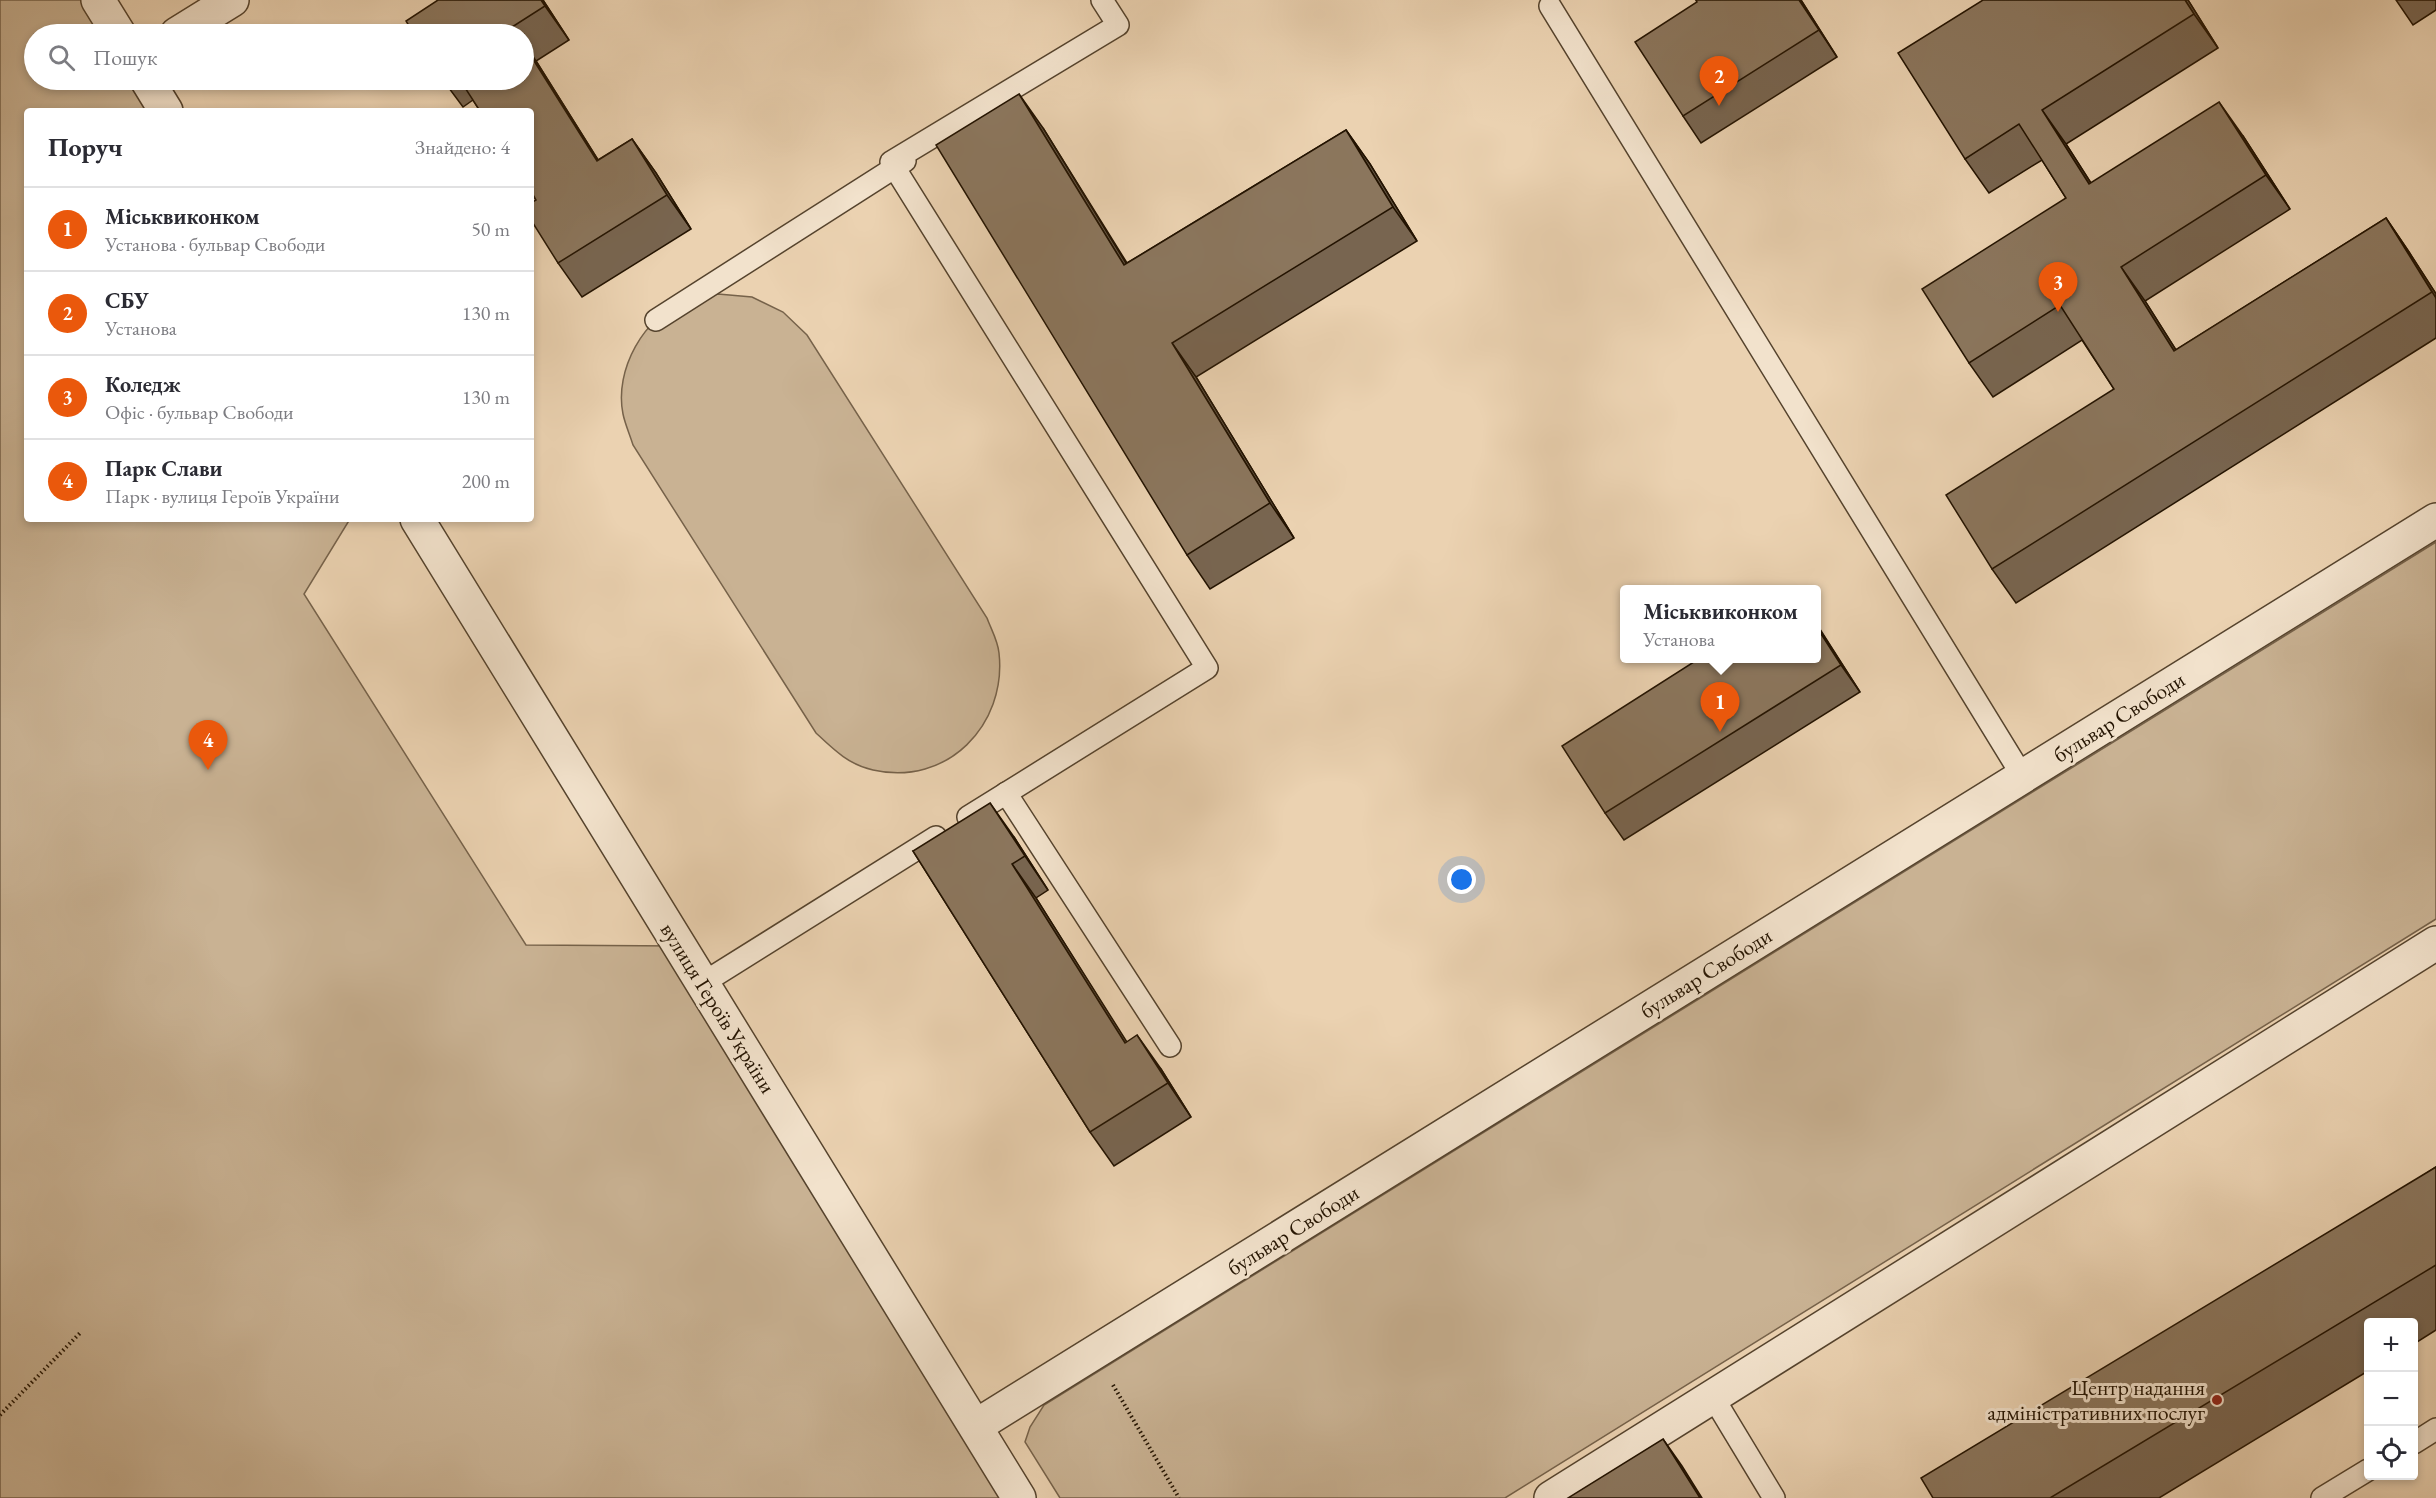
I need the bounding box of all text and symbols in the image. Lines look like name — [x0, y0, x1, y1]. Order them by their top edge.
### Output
search box — [24, 24, 534, 90]
icon: search — [45, 41, 78, 74]
text: Пошук — [93, 43, 157, 72]
pin: 2 — [1700, 57, 1738, 106]
text: Поруч — [48, 130, 123, 164]
text: Знайдено: 4 — [415, 134, 510, 160]
text: Міськвиконком — [105, 202, 260, 231]
text: 1 — [62, 216, 73, 242]
text: 50 m — [471, 216, 510, 242]
text: Установа · бульвар Свободи — [105, 231, 325, 257]
pin: 3 — [2038, 262, 2078, 312]
text: СБУ — [105, 286, 149, 315]
text: 2 — [62, 300, 73, 326]
text: 130 m — [462, 300, 510, 326]
text: Установа — [105, 315, 177, 341]
text: Коледж — [105, 370, 181, 399]
text: 3 — [62, 384, 73, 410]
text: 130 m — [462, 384, 510, 410]
text: Офіс · бульвар Свободи — [105, 399, 294, 425]
text: Парк Слави — [105, 454, 222, 483]
text: 4 — [62, 468, 73, 494]
text: 200 m — [462, 468, 510, 494]
text: Парк · вулиця Героїв України — [105, 483, 340, 509]
popup — [1620, 585, 1821, 663]
text: Міськвиконком — [1643, 597, 1798, 626]
text: Установа — [1643, 626, 1715, 652]
street label: бульвар Свободи — [2048, 665, 2191, 769]
pin: 1 — [1700, 682, 1740, 732]
pin: 4 — [188, 720, 228, 770]
your location — [1447, 865, 1476, 894]
street label: вулиця Героїв України — [654, 917, 782, 1099]
street label: бульвар Свободи — [1635, 921, 1778, 1025]
street label: бульвар Свободи — [1222, 1178, 1365, 1282]
map controls — [2364, 1318, 2418, 1480]
button: + — [2364, 1318, 2418, 1372]
button: − — [2364, 1372, 2418, 1426]
place label: Центр надання адміністративних послуг — [1987, 1373, 2205, 1427]
marker: Центр надання адміністративних послуг — [2210, 1393, 2224, 1407]
button: locate — [2364, 1426, 2418, 1480]

